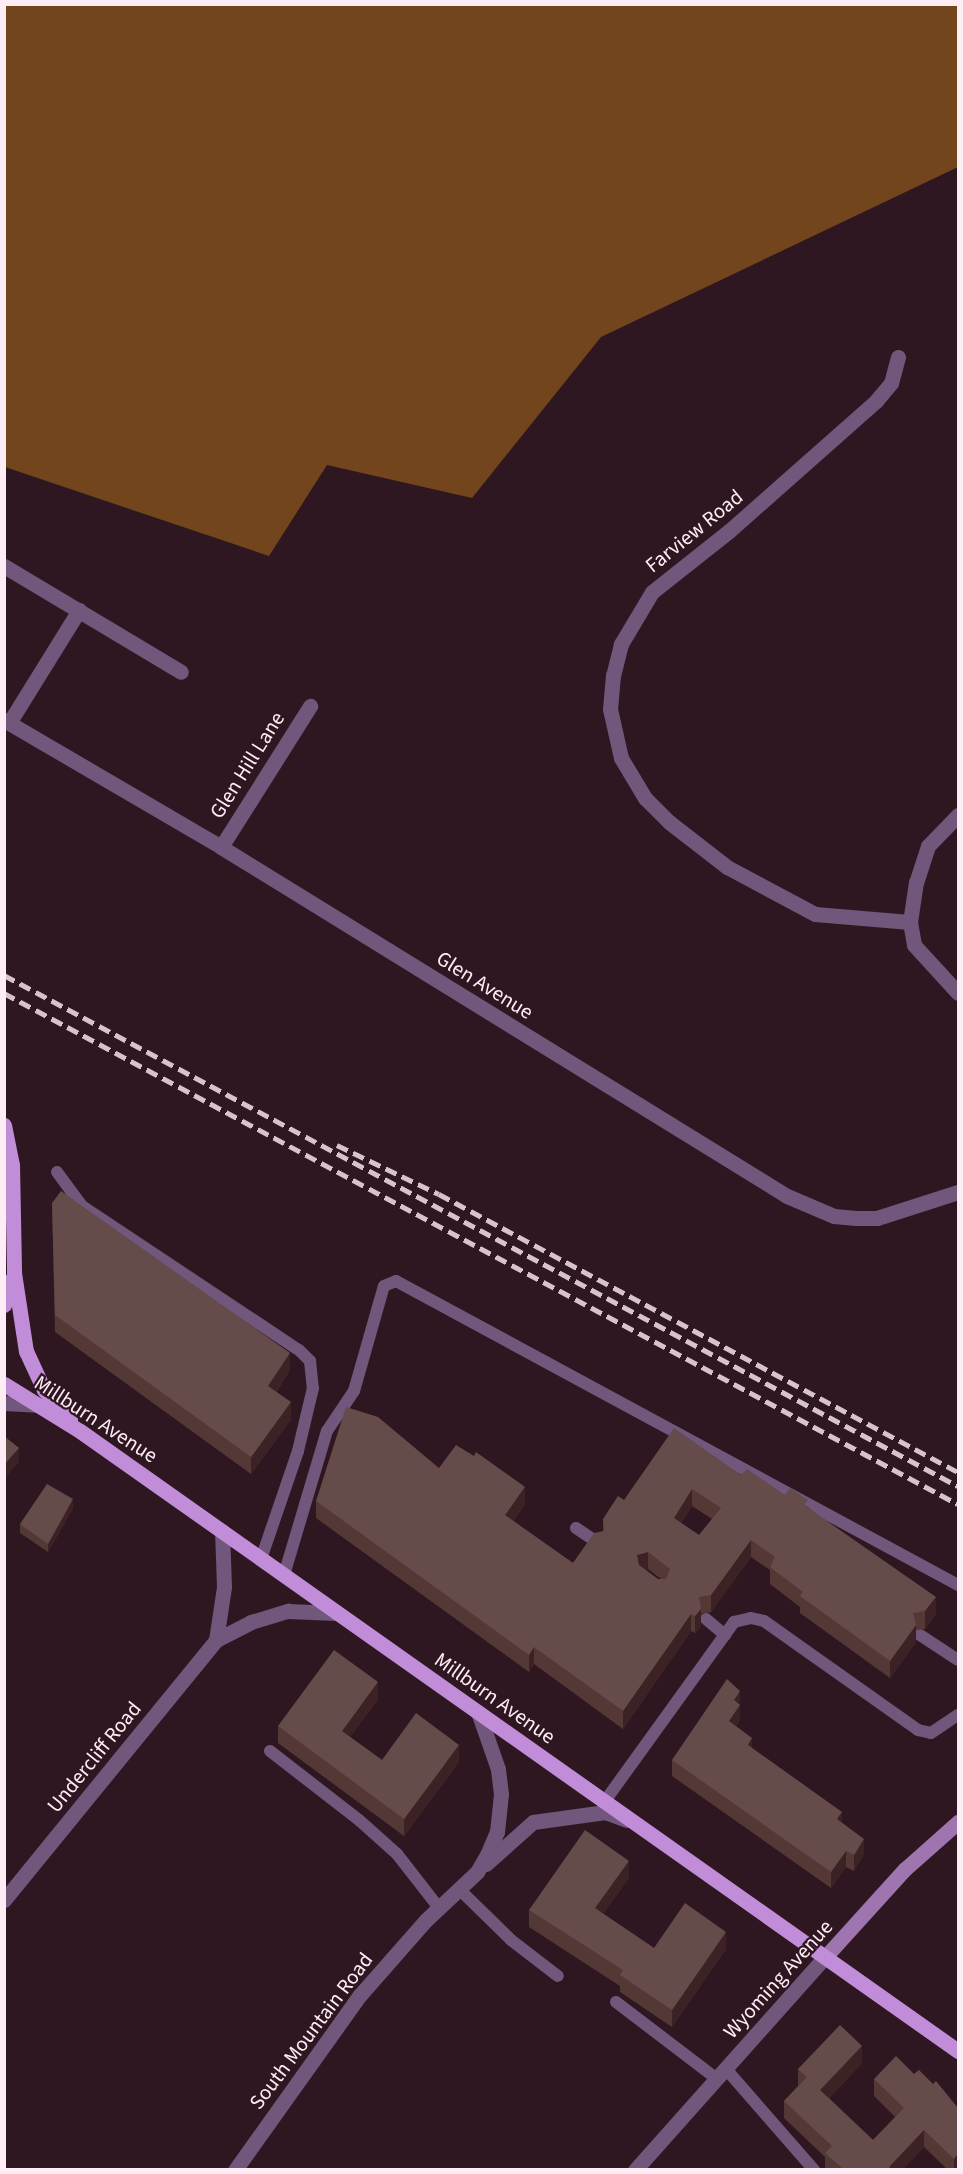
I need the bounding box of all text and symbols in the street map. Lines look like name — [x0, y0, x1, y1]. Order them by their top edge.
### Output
street label: Farview Road — [640, 484, 748, 578]
street label: Glen Hill Lane — [204, 707, 290, 823]
street label: Glen Avenue — [432, 945, 538, 1025]
street label: Millburn Avenue — [30, 1370, 162, 1468]
street label: Millburn Avenue — [430, 1647, 560, 1749]
street label: Undercliff Road — [42, 1696, 146, 1818]
street label: Wyoming Avenue — [718, 1914, 838, 2044]
street label: South Mountain Road — [244, 1948, 378, 2114]

